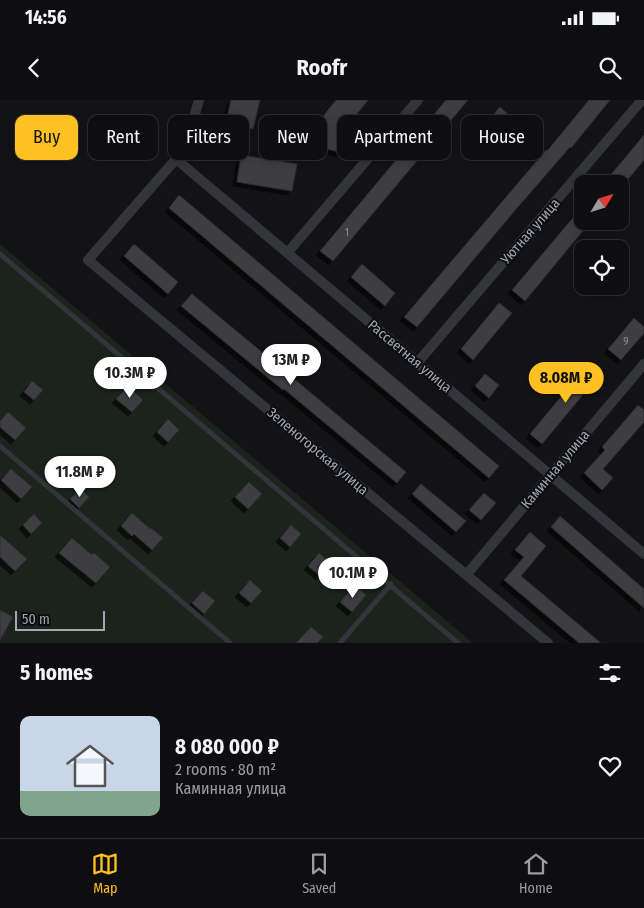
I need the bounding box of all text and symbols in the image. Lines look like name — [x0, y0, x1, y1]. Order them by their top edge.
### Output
text: 14:56 — [25, 6, 67, 29]
icon: back — [20, 54, 48, 82]
text: Roofr — [297, 54, 347, 81]
icon: search — [596, 54, 624, 82]
chip: Buy — [15, 115, 78, 160]
chip: Rent — [88, 115, 158, 160]
chip: Filters — [168, 115, 249, 160]
chip: New — [259, 115, 327, 160]
chip: Apartment — [337, 115, 451, 160]
chip: House — [461, 115, 543, 160]
north arrow — [574, 175, 629, 230]
map controls — [574, 175, 629, 295]
street label: Уютная улица — [497, 195, 564, 268]
house number: 1 — [345, 226, 349, 239]
button: locate — [574, 240, 629, 295]
street label: Рассветная улица — [364, 316, 455, 396]
house number: 9 — [623, 335, 629, 348]
pin: 13M ₽ — [256, 344, 326, 386]
text: 13M ₽ — [272, 350, 310, 369]
pin: 10.3M ₽ — [84, 356, 176, 399]
pin: 8.08M ₽ — [520, 362, 612, 404]
text: 10.3M ₽ — [105, 363, 155, 382]
text: 8.08M ₽ — [540, 368, 592, 387]
street label: Зеленогорская улица — [264, 404, 372, 499]
street label: Каминная улица — [518, 426, 593, 512]
pin: 11.8M ₽ — [34, 456, 126, 498]
text: 11.8M ₽ — [56, 462, 104, 481]
pin: 10.1M ₽ — [307, 556, 399, 599]
text: 10.1M ₽ — [329, 563, 377, 582]
scale bar — [15, 608, 105, 631]
text: 50 m — [22, 611, 50, 628]
icon: filters — [596, 659, 624, 687]
text: 5 homes — [20, 660, 93, 686]
text: 8 080 000 ₽ — [175, 734, 279, 760]
icon: home — [60, 736, 120, 796]
icon: heart — [596, 752, 624, 780]
text: 2 rooms · 80 m² — [175, 760, 276, 779]
text: Каминная улица — [175, 779, 286, 798]
tab: Map — [91, 850, 119, 897]
tab: Saved — [302, 850, 336, 897]
tab: Home — [519, 850, 553, 897]

